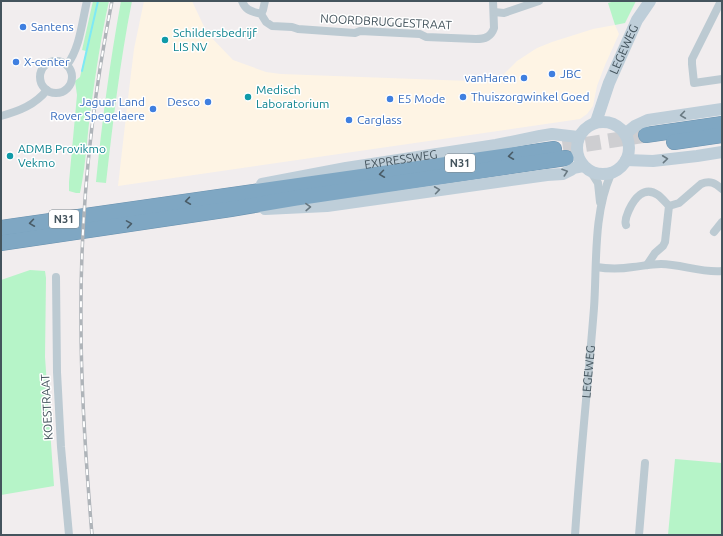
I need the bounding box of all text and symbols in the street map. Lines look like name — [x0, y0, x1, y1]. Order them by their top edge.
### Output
street label: NOORDBRUGGESTRAAT — [320, 12, 453, 31]
place label: Santens — [31, 20, 74, 33]
marker: Santens — [18, 22, 28, 32]
street label: LEGEWEG — [607, 22, 640, 76]
place label: Schildersbedrijf LIS NV — [173, 26, 257, 53]
marker: Schildersbedrijf LIS NV — [160, 35, 170, 45]
place label: X-center — [24, 55, 70, 68]
marker: X-center — [11, 57, 21, 67]
place label: JBC — [560, 67, 582, 80]
marker: JBC — [547, 69, 557, 79]
place label: vanHaren — [465, 71, 516, 84]
marker: vanHaren — [519, 73, 529, 83]
place label: Medisch Laboratorium — [256, 83, 329, 110]
place label: Thuiszorgwinkel Goed — [471, 90, 589, 103]
marker: Medisch Laboratorium — [243, 92, 253, 102]
place label: E5 Mode — [398, 92, 445, 105]
marker: Thuiszorgwinkel Goed — [458, 92, 468, 102]
marker: E5 Mode — [385, 94, 395, 104]
place label: Jaguar Land Rover Spegelaere — [50, 95, 145, 122]
place label: Desco — [167, 95, 200, 108]
marker: Desco — [203, 97, 213, 107]
marker: Jaguar Land Rover Spegelaere — [148, 104, 158, 114]
one-way arrow — [680, 110, 686, 119]
place label: Carglass — [357, 113, 402, 126]
marker: Carglass — [344, 115, 354, 125]
place label: ADMB Provikmo Vekmo — [18, 142, 106, 169]
street label: EXPRESSWEG — [363, 147, 438, 171]
marker: ADMB Provikmo Vekmo — [5, 151, 15, 161]
one-way arrow — [508, 151, 514, 160]
road number: N31 — [445, 154, 475, 172]
one-way arrow — [662, 155, 668, 164]
one-way arrow — [562, 168, 569, 177]
one-way arrow — [379, 169, 385, 178]
one-way arrow — [434, 186, 440, 195]
one-way arrow — [185, 196, 191, 205]
one-way arrow — [305, 202, 311, 211]
road number: N31 — [49, 210, 79, 228]
one-way arrow — [29, 218, 35, 227]
one-way arrow — [126, 220, 132, 229]
street label: LEGEWEG — [579, 345, 597, 399]
street label: KOESTRAAT — [38, 374, 55, 440]

